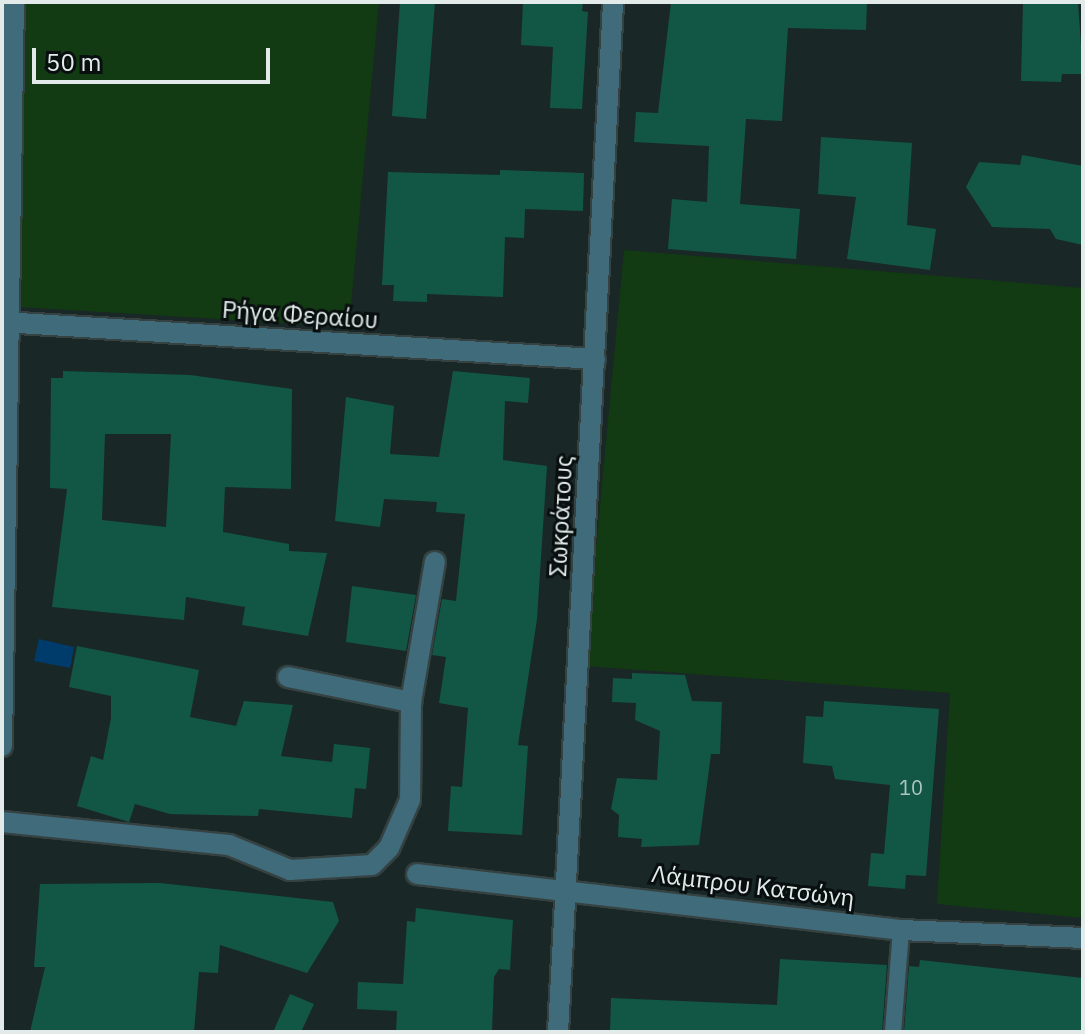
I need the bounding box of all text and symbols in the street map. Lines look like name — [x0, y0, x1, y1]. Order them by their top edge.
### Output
scale bar — [36, 32, 274, 82]
text: 50 m — [46, 46, 101, 78]
street label: Ρήγα Φεραίου — [221, 295, 379, 335]
street label: Σωκράτους — [543, 455, 579, 577]
house number: 10 — [899, 775, 923, 799]
street label: Λάμπρου Κατσώνη — [650, 859, 856, 913]

